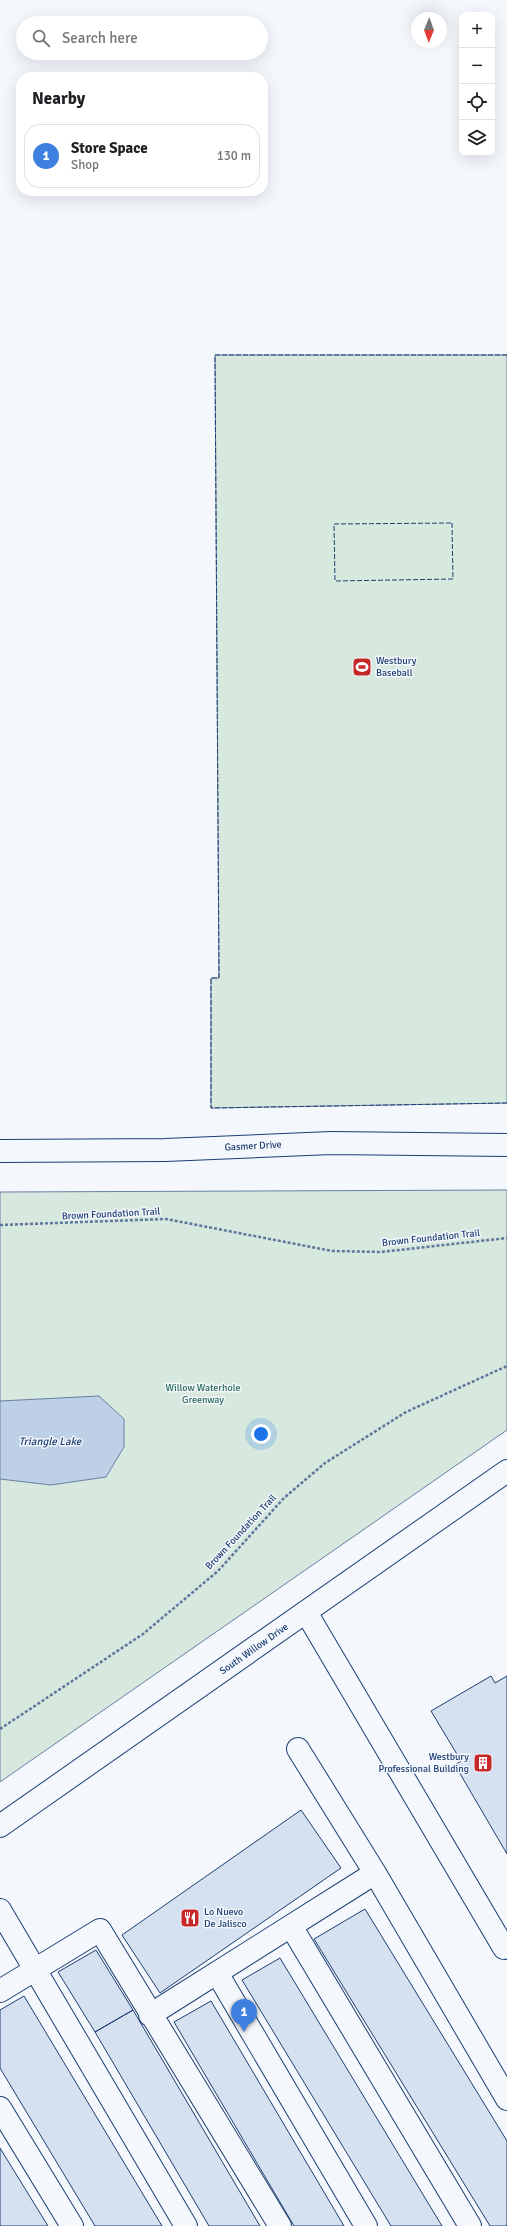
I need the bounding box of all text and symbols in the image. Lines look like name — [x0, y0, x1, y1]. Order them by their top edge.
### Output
north arrow — [411, 12, 447, 48]
map controls — [459, 12, 495, 156]
button: + — [459, 12, 495, 48]
search box — [16, 16, 268, 60]
icon: search — [30, 27, 52, 49]
text: Search here — [62, 29, 138, 47]
button: − — [459, 48, 495, 84]
button: locate — [459, 84, 495, 120]
text: Nearby — [32, 88, 85, 109]
button: layers — [459, 120, 495, 156]
text: Store Space — [71, 139, 148, 157]
text: 1 — [42, 148, 50, 164]
text: 130 m — [217, 148, 251, 164]
text: Shop — [71, 157, 99, 173]
place label: Westbury Baseball — [376, 655, 417, 679]
sports icon: Westbury Baseball — [351, 656, 373, 678]
street label: Gasmer Drive — [224, 1139, 282, 1153]
street label: Brown Foundation Trail — [61, 1205, 161, 1223]
street label: Brown Foundation Trail — [381, 1227, 481, 1249]
park label: Willow Waterhole Greenway — [165, 1382, 241, 1406]
your location — [251, 1424, 271, 1444]
water label: Triangle Lake — [19, 1435, 82, 1448]
street label: Brown Foundation Trail — [203, 1492, 279, 1572]
street label: South Willow Drive — [217, 1621, 291, 1677]
place label: Westbury Professional Building — [378, 1751, 469, 1775]
building icon: Westbury Professional Building — [472, 1752, 494, 1774]
place label: Lo Nuevo De Jalisco — [204, 1906, 247, 1930]
restaurant icon: Lo Nuevo De Jalisco — [179, 1907, 201, 1929]
pin: 1 — [231, 1999, 257, 2032]

